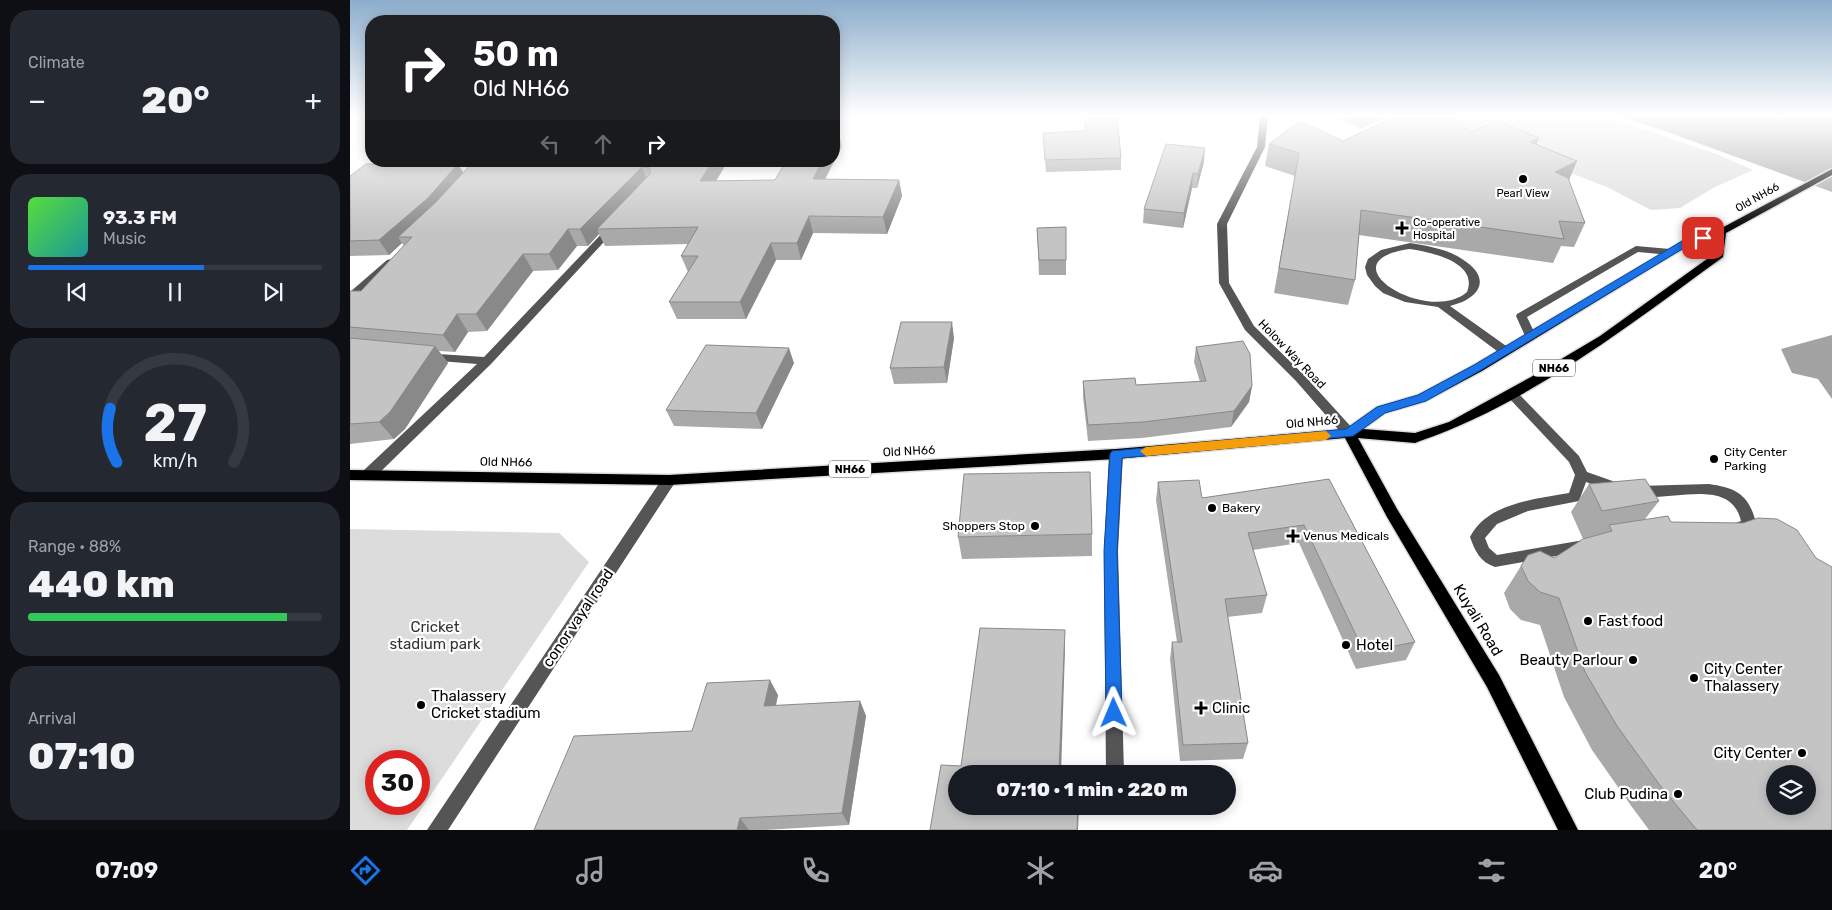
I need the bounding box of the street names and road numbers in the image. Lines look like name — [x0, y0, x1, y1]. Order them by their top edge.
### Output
street label: Old NH66 — [1733, 180, 1782, 215]
street label: Holow Way Road — [1255, 317, 1329, 391]
road number: NH66 — [1533, 359, 1575, 376]
street label: Old NH66 — [1285, 413, 1339, 431]
street label: Old NH66 — [882, 443, 936, 459]
street label: Old NH66 — [480, 455, 532, 469]
road number: NH66 — [829, 460, 871, 478]
street label: conor vayal road — [539, 566, 617, 670]
street label: Kuyali Road — [1450, 581, 1506, 659]

